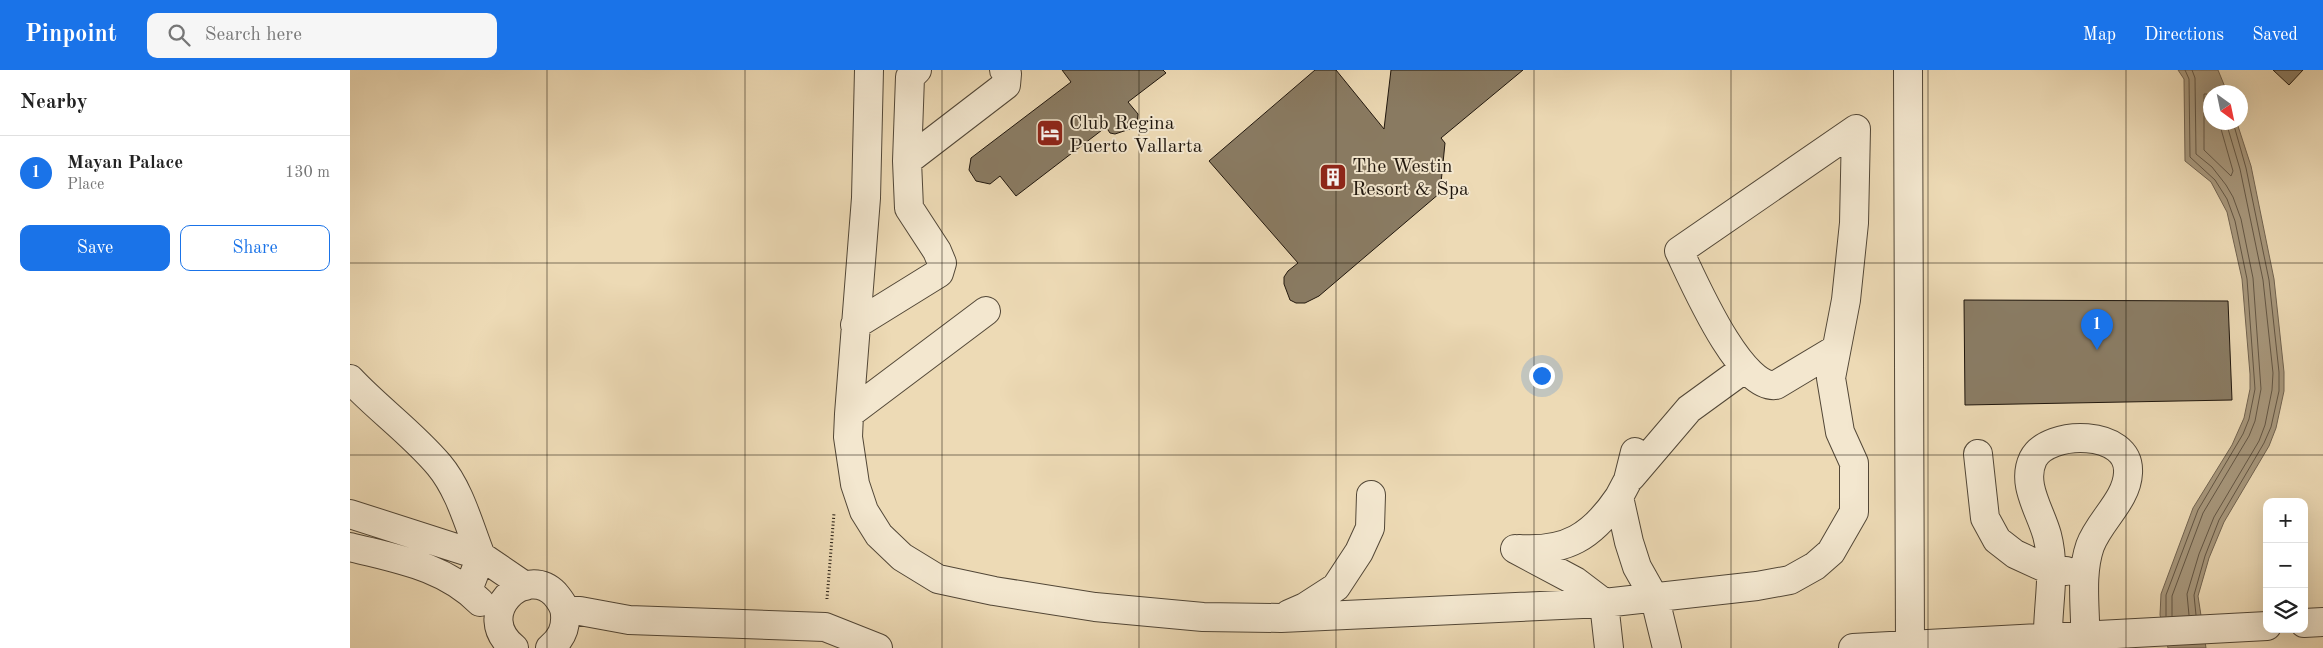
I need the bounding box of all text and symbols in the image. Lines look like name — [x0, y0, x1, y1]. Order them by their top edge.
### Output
search box — [147, 13, 497, 58]
icon: search — [165, 21, 193, 49]
text: Pinpoint — [25, 23, 117, 47]
text: Search here — [205, 26, 302, 45]
text: Map — [2083, 26, 2116, 44]
text: Directions — [2144, 26, 2224, 44]
text: Saved — [2252, 26, 2298, 44]
north arrow — [2203, 85, 2248, 130]
text: Nearby — [20, 92, 88, 113]
place label: Club Regina Puerto Vallarta — [1069, 114, 1203, 157]
hotel icon: Club Regina Puerto Vallarta — [1035, 118, 1065, 148]
text: Mayan Palace — [67, 154, 183, 173]
place label: The Westin Resort & Spa — [1352, 157, 1469, 200]
building icon: The Westin Resort & Spa — [1318, 162, 1348, 192]
text: 1 — [31, 165, 41, 181]
text: 130 m — [285, 165, 330, 181]
text: Place — [67, 177, 104, 193]
button: Save — [20, 225, 170, 271]
button: Share — [180, 225, 330, 271]
pin: 1 — [2081, 309, 2113, 350]
your location — [1529, 363, 1555, 389]
map controls — [2263, 498, 2308, 633]
button: + — [2263, 498, 2308, 543]
button: − — [2263, 543, 2308, 588]
button: layers — [2263, 588, 2308, 633]

